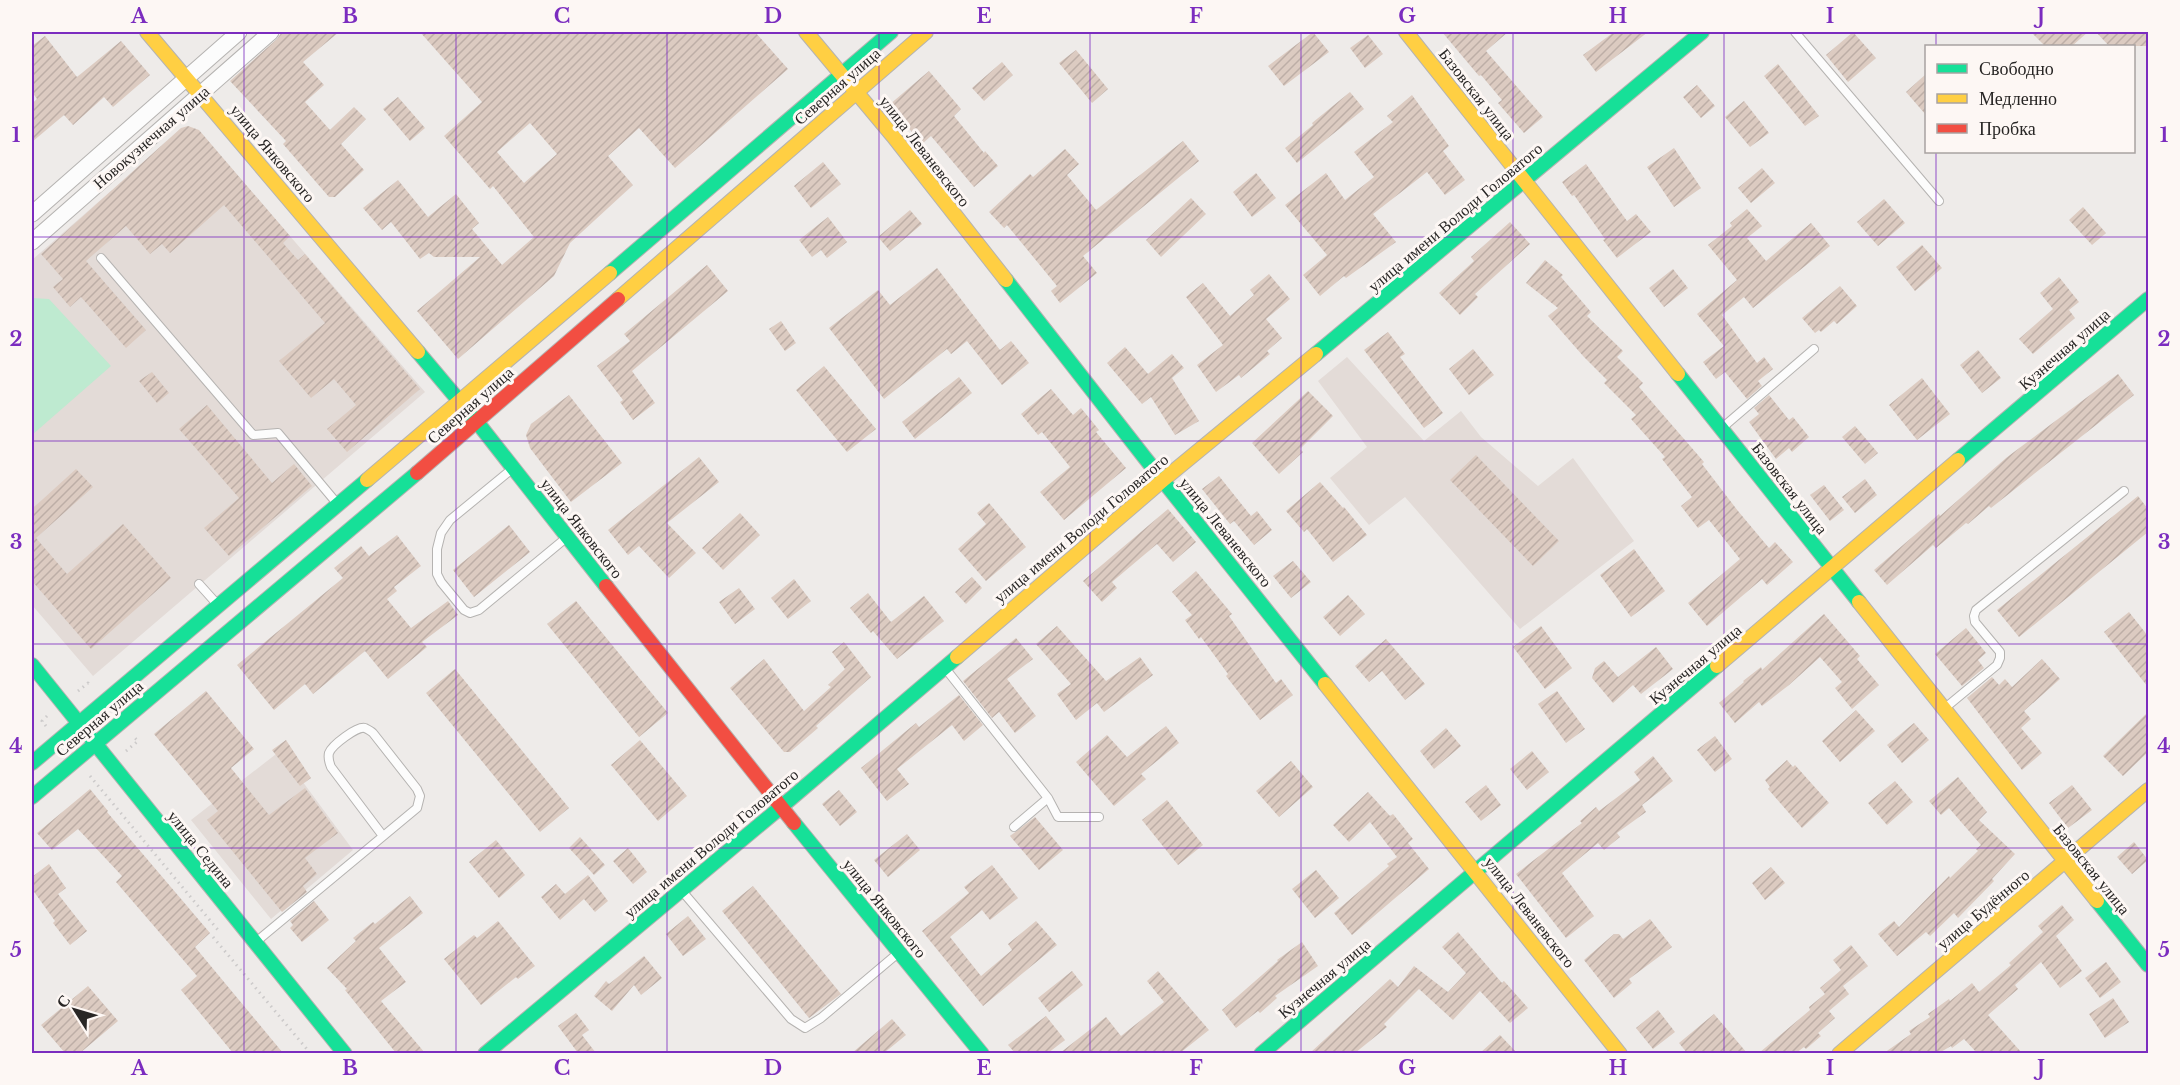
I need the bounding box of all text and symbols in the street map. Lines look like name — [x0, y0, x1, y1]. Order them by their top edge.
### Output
text: A — [130, 4, 148, 28]
text: B — [342, 4, 358, 28]
text: C — [554, 4, 570, 28]
text: D — [764, 4, 782, 28]
text: E — [976, 4, 992, 28]
text: F — [1189, 4, 1203, 28]
text: G — [1398, 4, 1416, 28]
text: H — [1609, 4, 1628, 28]
text: I — [1826, 4, 1834, 28]
text: J — [2033, 4, 2045, 28]
street label: Северная улица — [790, 43, 884, 129]
street label: Базовская улица — [1435, 44, 1519, 144]
legend — [1925, 45, 2135, 153]
text: Свободно — [1979, 58, 2054, 80]
street label: Новокузнечная улица — [89, 81, 213, 193]
text: Медленно — [1979, 88, 2057, 110]
street label: улица Леваневского — [875, 91, 975, 211]
street label: улица Янковского — [226, 100, 320, 206]
text: Пробка — [1979, 118, 2036, 140]
text: 1 — [12, 123, 21, 147]
text: 1 — [2160, 123, 2169, 147]
street label: улица имени Володи Головатого — [1364, 138, 1546, 296]
street label: Кузнечная улица — [2014, 304, 2114, 394]
text: 2 — [9, 327, 23, 351]
text: 2 — [2157, 327, 2171, 351]
street label: Северная улица — [423, 362, 517, 448]
street label: Базовская улица — [1748, 438, 1832, 538]
street label: улица имени Володи Головатого — [990, 449, 1172, 607]
street label: улица Леваневского — [1176, 473, 1276, 591]
street label: улица Янковского — [537, 474, 627, 582]
text: 3 — [10, 530, 22, 554]
text: 3 — [2158, 530, 2170, 554]
street label: Кузнечная улица — [1645, 620, 1745, 708]
street label: Северная улица — [51, 676, 147, 760]
text: 4 — [9, 734, 23, 758]
text: 4 — [2157, 734, 2171, 758]
street label: улица имени Володи Головатого — [620, 764, 802, 922]
street label: улица Седина — [164, 806, 238, 892]
street label: Базовская улица — [2049, 820, 2135, 918]
street label: улица Леваневского — [1480, 852, 1580, 972]
street label: улица Янковского — [839, 854, 931, 962]
street label: улица Будённого — [1933, 865, 2033, 953]
street label: Кузнечная улица — [1274, 934, 1374, 1022]
text: 5 — [10, 938, 22, 962]
text: 5 — [2158, 938, 2170, 962]
north arrow — [45, 980, 105, 1040]
text: С — [52, 990, 74, 1012]
text: A — [130, 1056, 148, 1080]
text: B — [342, 1056, 358, 1080]
text: C — [554, 1056, 570, 1080]
text: D — [764, 1056, 782, 1080]
text: E — [976, 1056, 992, 1080]
text: F — [1189, 1056, 1203, 1080]
text: G — [1398, 1056, 1416, 1080]
text: H — [1609, 1056, 1628, 1080]
text: I — [1826, 1056, 1834, 1080]
text: J — [2033, 1056, 2045, 1080]

